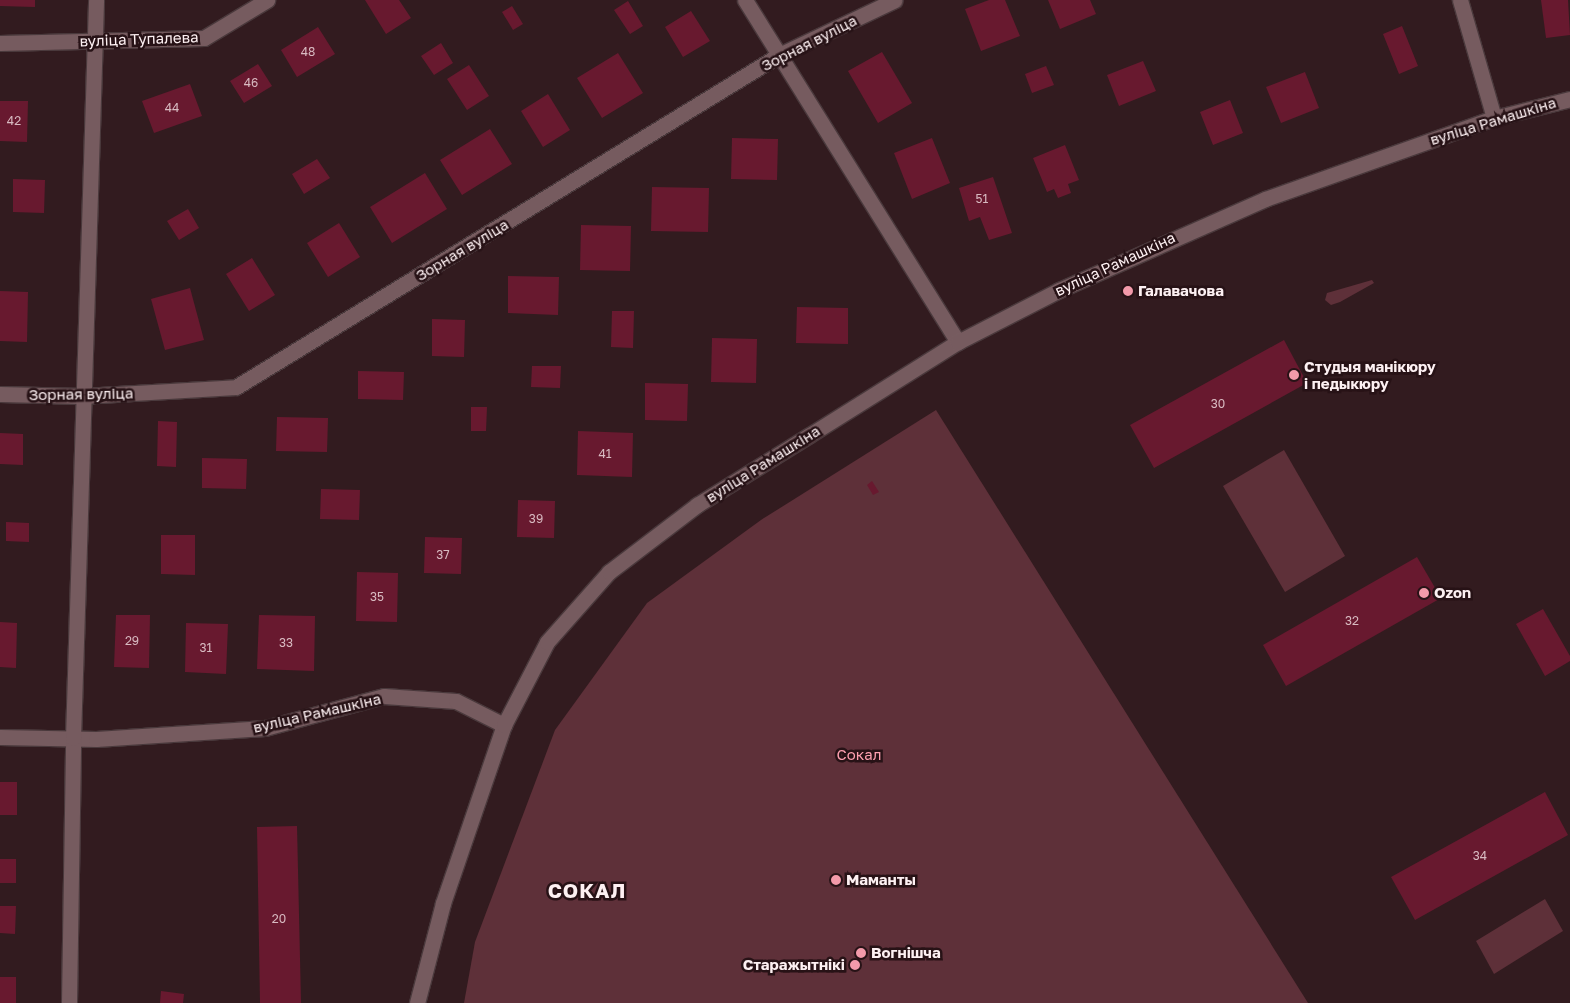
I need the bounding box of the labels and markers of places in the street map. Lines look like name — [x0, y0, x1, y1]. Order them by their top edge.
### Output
place label: Галавачова — [1138, 282, 1224, 300]
marker: Галавачова — [1122, 285, 1134, 297]
place label: Студыя манікюру і педыкюру — [1304, 357, 1436, 392]
marker: Студыя манікюру і педыкюру — [1288, 369, 1300, 381]
place label: Ozon — [1434, 584, 1471, 602]
marker: Ozon — [1418, 587, 1430, 599]
place label: Маманты — [846, 871, 916, 889]
marker: Маманты — [830, 874, 842, 886]
place label: Вогнішча — [871, 944, 941, 962]
marker: Вогнішча — [855, 947, 867, 959]
place label: Старажытнікі — [743, 956, 845, 974]
marker: Старажытнікі — [849, 959, 861, 971]

